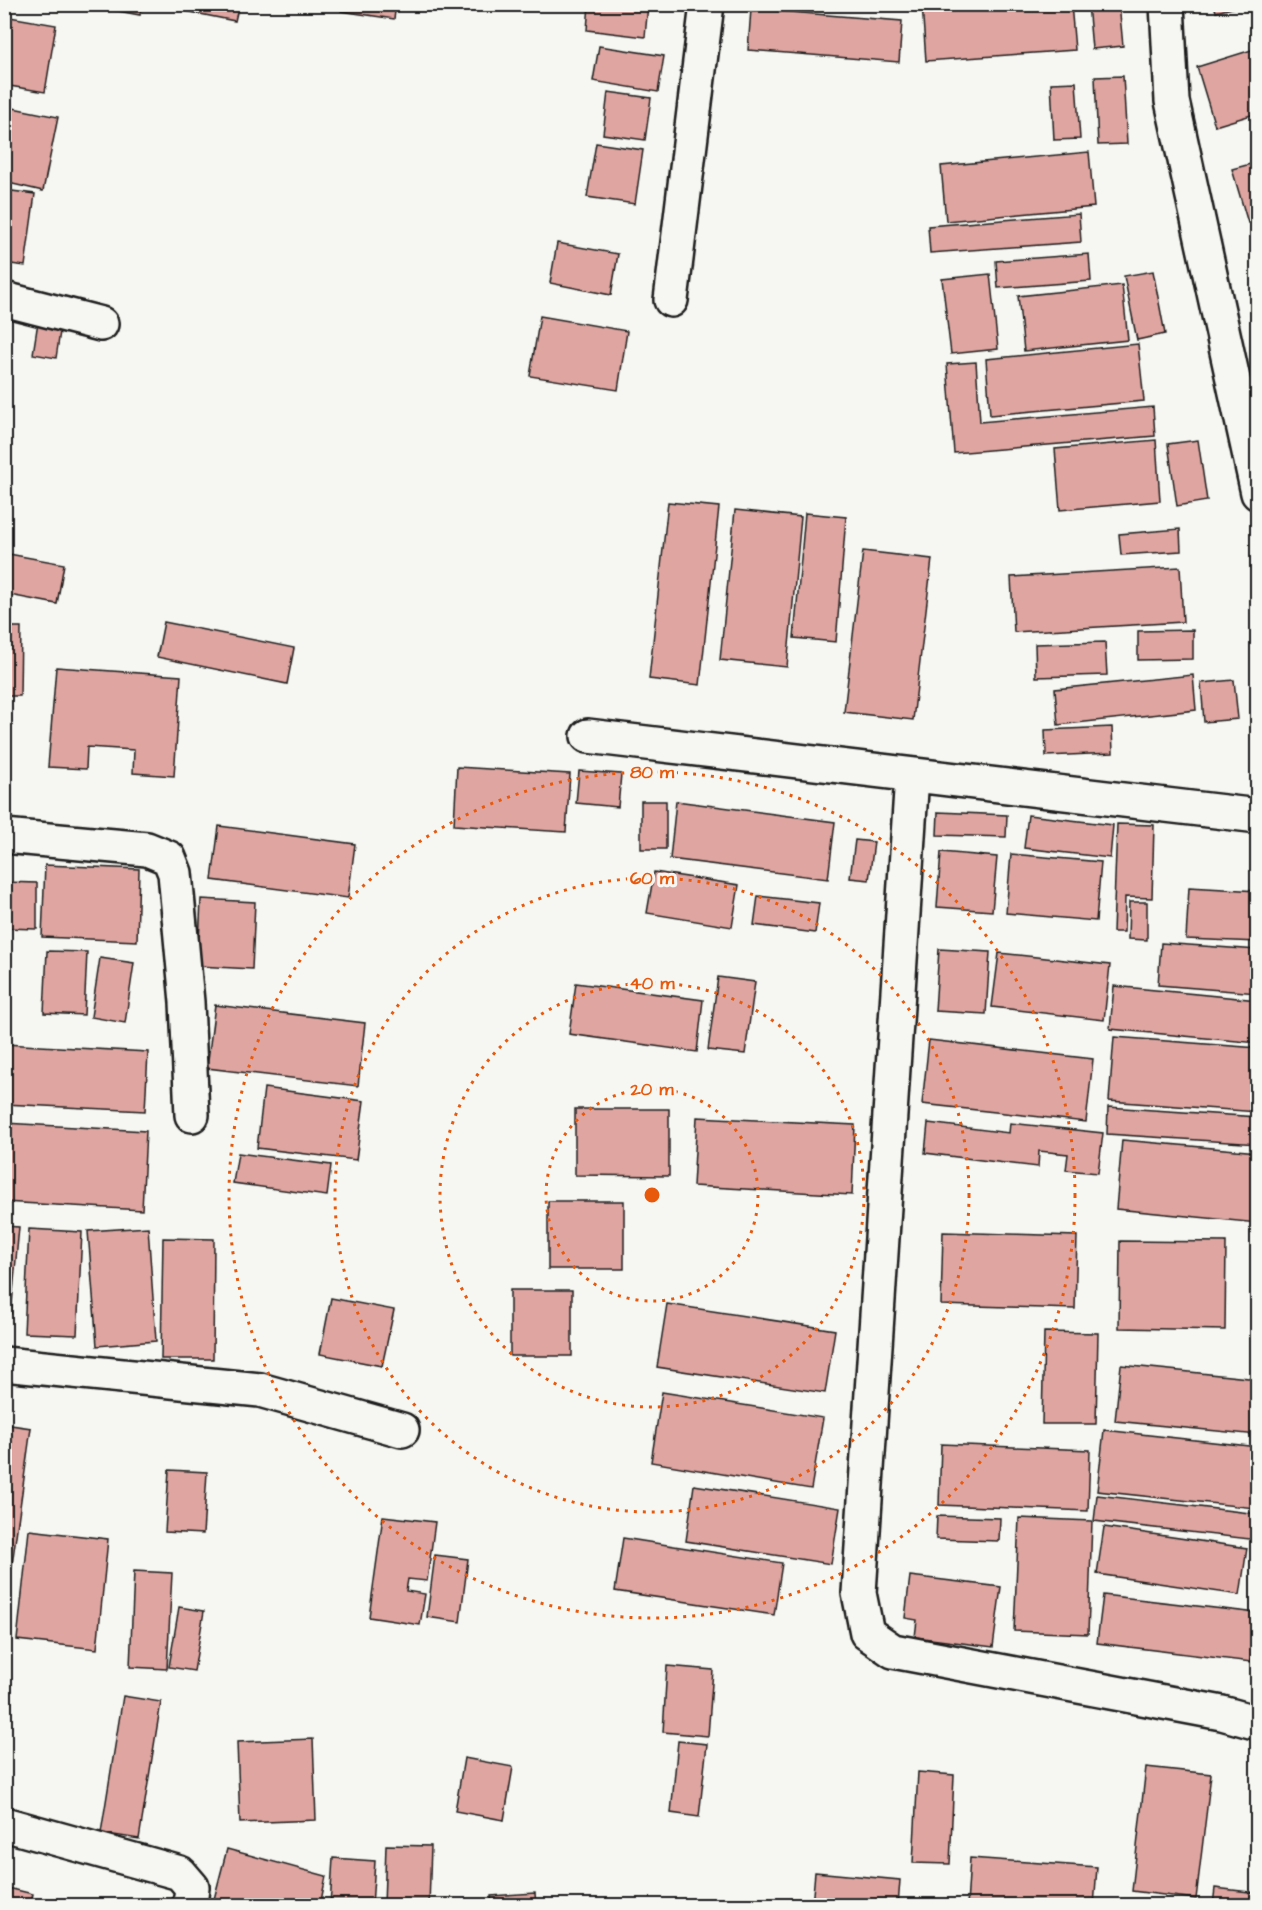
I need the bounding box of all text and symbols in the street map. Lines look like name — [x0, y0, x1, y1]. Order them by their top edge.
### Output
text: 80 m — [630, 760, 675, 785]
text: 60 m — [630, 866, 675, 891]
text: 40 m — [630, 971, 675, 996]
text: 20 m — [630, 1077, 674, 1102]
centre of rings — [642, 1185, 662, 1205]

